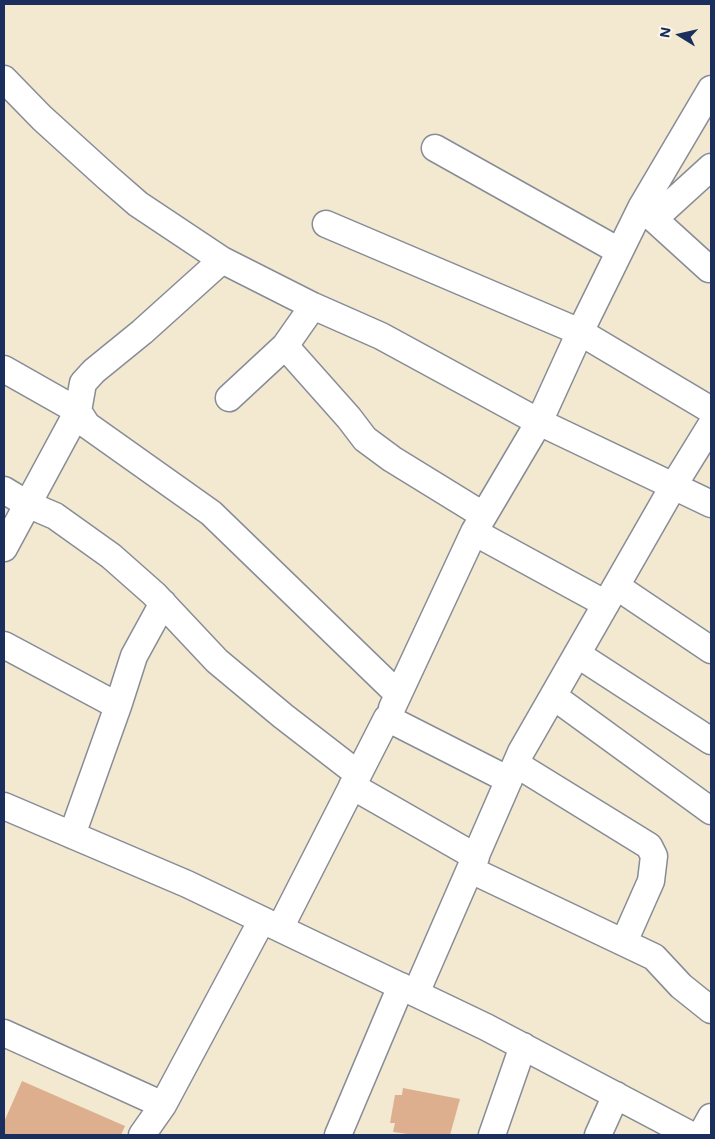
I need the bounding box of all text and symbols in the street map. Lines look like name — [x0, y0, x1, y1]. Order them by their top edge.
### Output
north arrow — [655, 10, 705, 60]
text: N — [654, 25, 675, 39]

